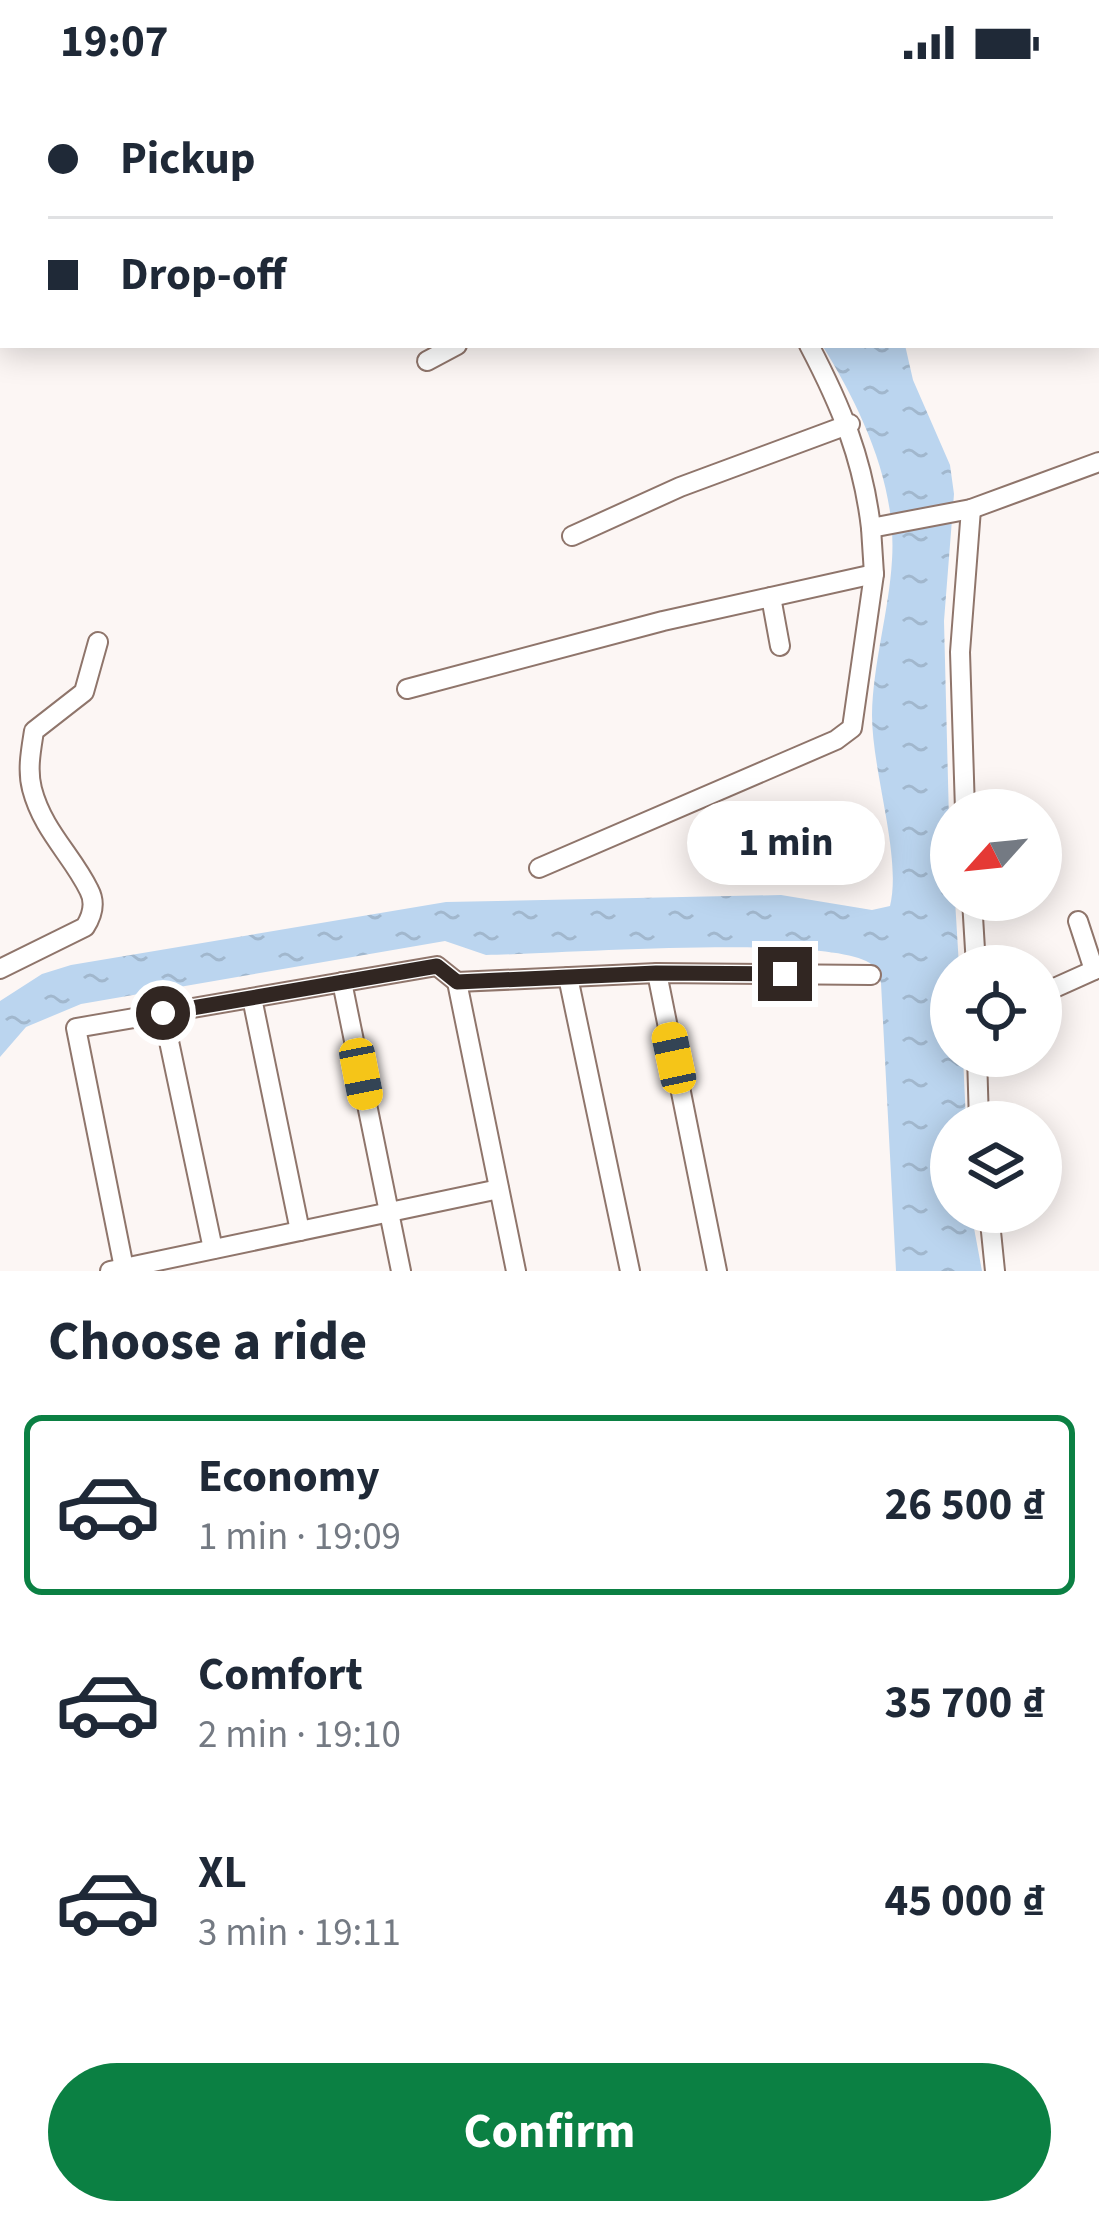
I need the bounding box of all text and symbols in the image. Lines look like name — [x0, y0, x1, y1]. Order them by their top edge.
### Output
text: 19:07 — [60, 10, 169, 74]
text: Pickup — [120, 127, 256, 191]
text: Drop-off — [120, 243, 286, 307]
north arrow — [930, 789, 1062, 921]
map controls — [930, 789, 1062, 1233]
callout: 1 min — [686, 800, 884, 884]
text: 1 min — [739, 815, 833, 871]
button: locate — [930, 945, 1062, 1077]
route end — [758, 947, 812, 1001]
route start — [136, 986, 190, 1040]
car — [649, 1019, 699, 1097]
car — [336, 1035, 386, 1113]
button: layers — [930, 1101, 1062, 1233]
text: Choose a ride — [48, 1304, 367, 1381]
text: Economy — [198, 1445, 380, 1509]
icon: car — [54, 1451, 162, 1559]
text: 26 500 ₫ — [884, 1473, 1045, 1537]
text: 1 min · 19:09 — [198, 1509, 401, 1565]
text: Comfort — [198, 1643, 363, 1707]
icon: car — [54, 1649, 162, 1757]
text: 35 700 ₫ — [884, 1671, 1045, 1735]
text: 2 min · 19:10 — [198, 1707, 401, 1763]
text: XL — [198, 1841, 247, 1905]
icon: car — [54, 1847, 162, 1955]
text: 45 000 ₫ — [884, 1869, 1045, 1933]
text: 3 min · 19:11 — [198, 1905, 401, 1961]
button: Confirm — [48, 2063, 1051, 2201]

